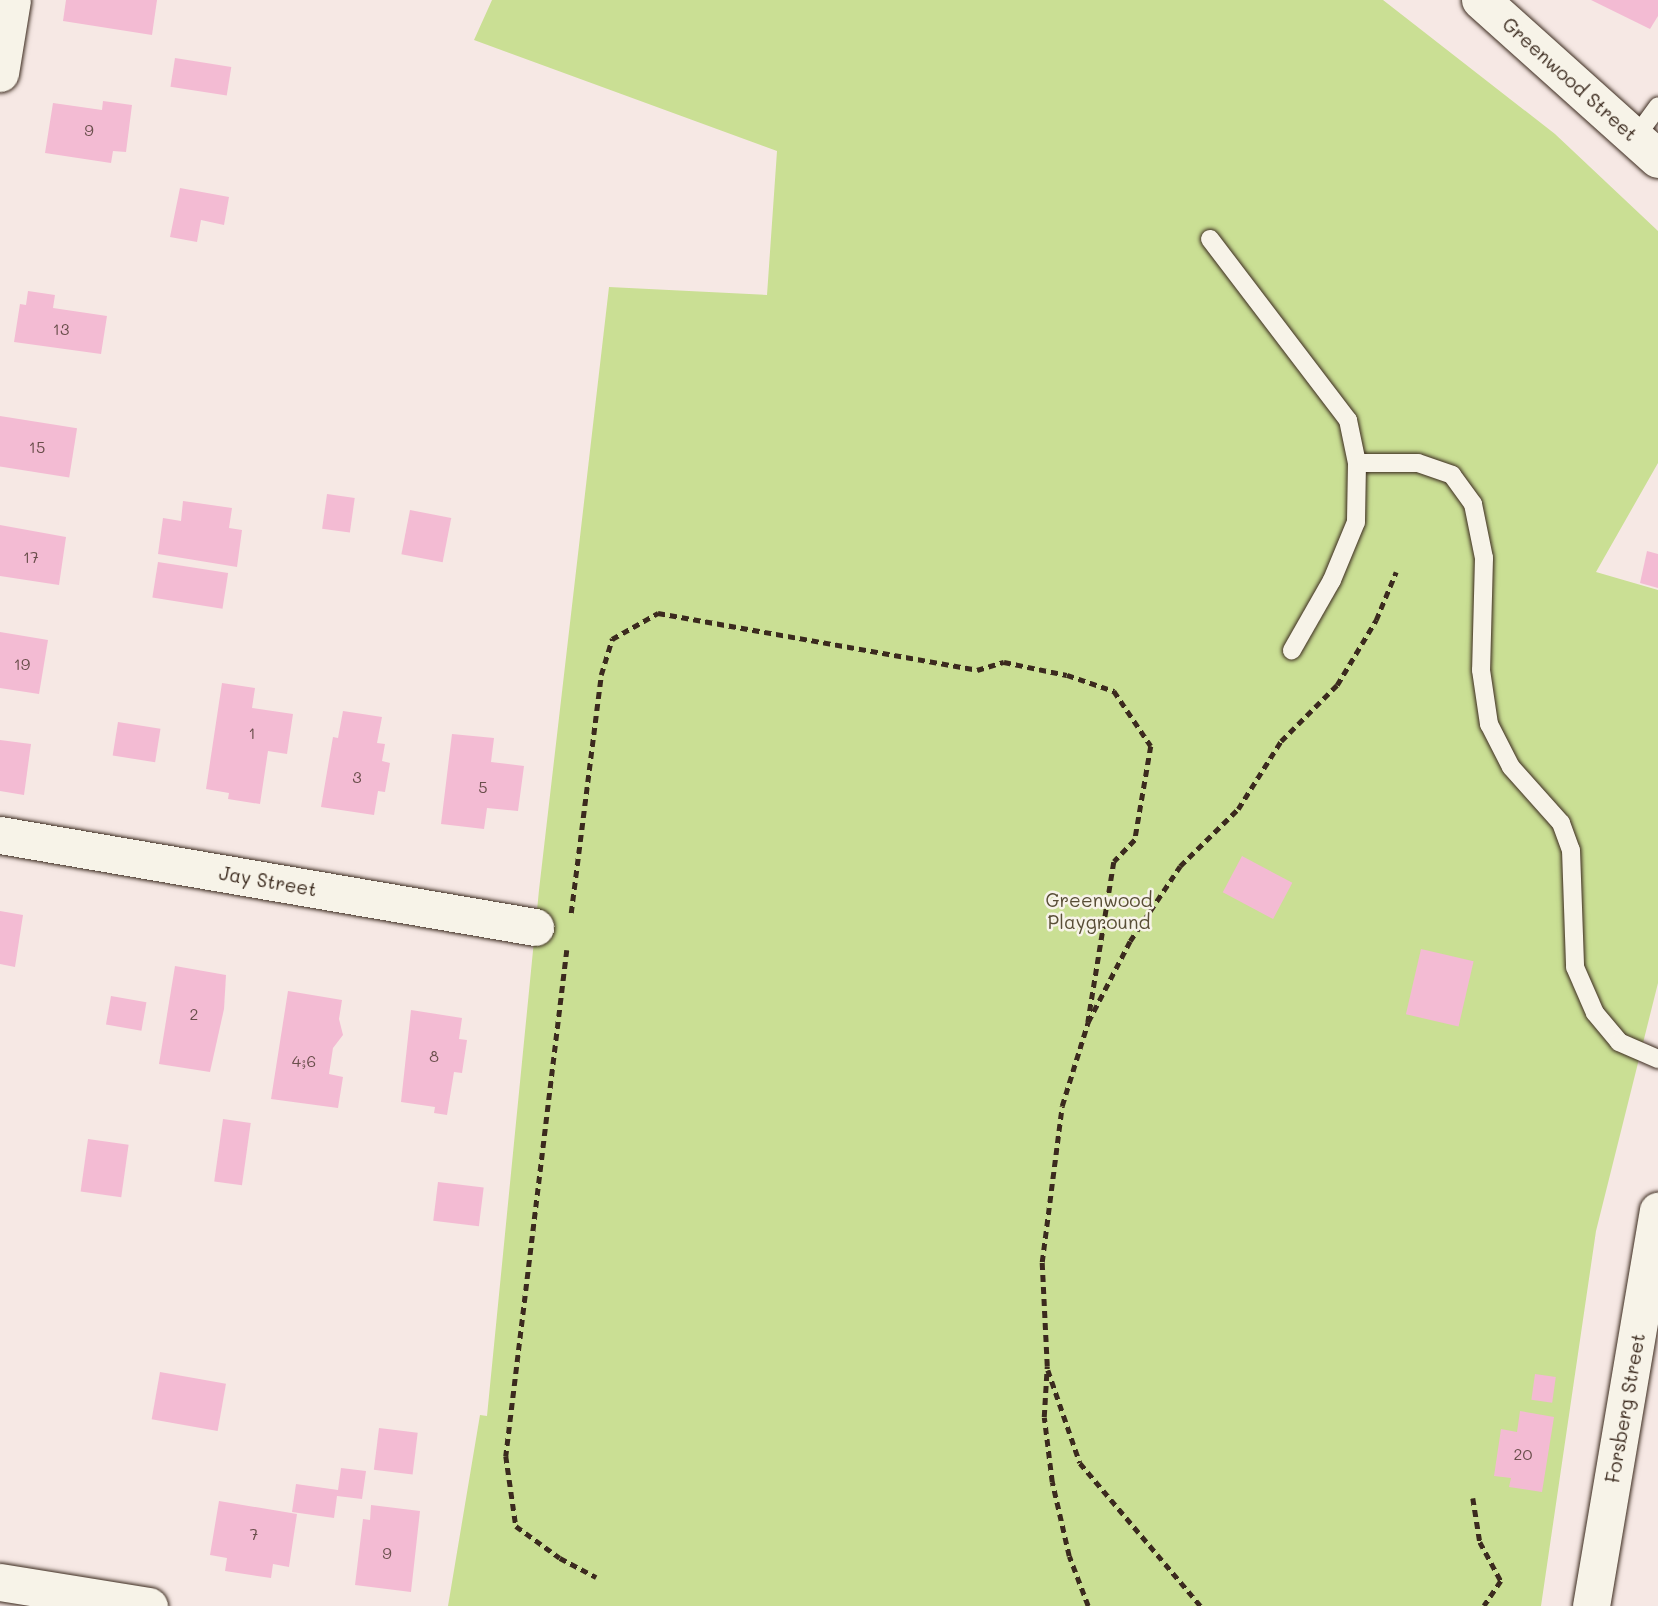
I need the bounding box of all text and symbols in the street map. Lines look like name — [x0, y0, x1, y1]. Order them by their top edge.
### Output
street label: Greenwood Street — [1498, 12, 1642, 146]
house number: 9 — [84, 120, 94, 140]
house number: 13 — [53, 319, 69, 339]
house number: 15 — [29, 437, 45, 457]
house number: 17 — [23, 547, 39, 567]
house number: 19 — [14, 654, 30, 674]
house number: 1 — [248, 723, 256, 743]
house number: 3 — [352, 767, 362, 787]
house number: 5 — [478, 777, 488, 797]
street label: Jay Street — [217, 861, 319, 901]
park label: Greenwood Playground — [1046, 889, 1152, 933]
house number: 2 — [190, 1004, 198, 1024]
house number: 8 — [429, 1046, 439, 1066]
house number: 4;6 — [292, 1051, 316, 1071]
street label: Forsberg Street — [1601, 1331, 1649, 1485]
house number: 20 — [1514, 1444, 1532, 1464]
house number: 7 — [250, 1524, 258, 1544]
house number: 9 — [382, 1543, 392, 1563]

